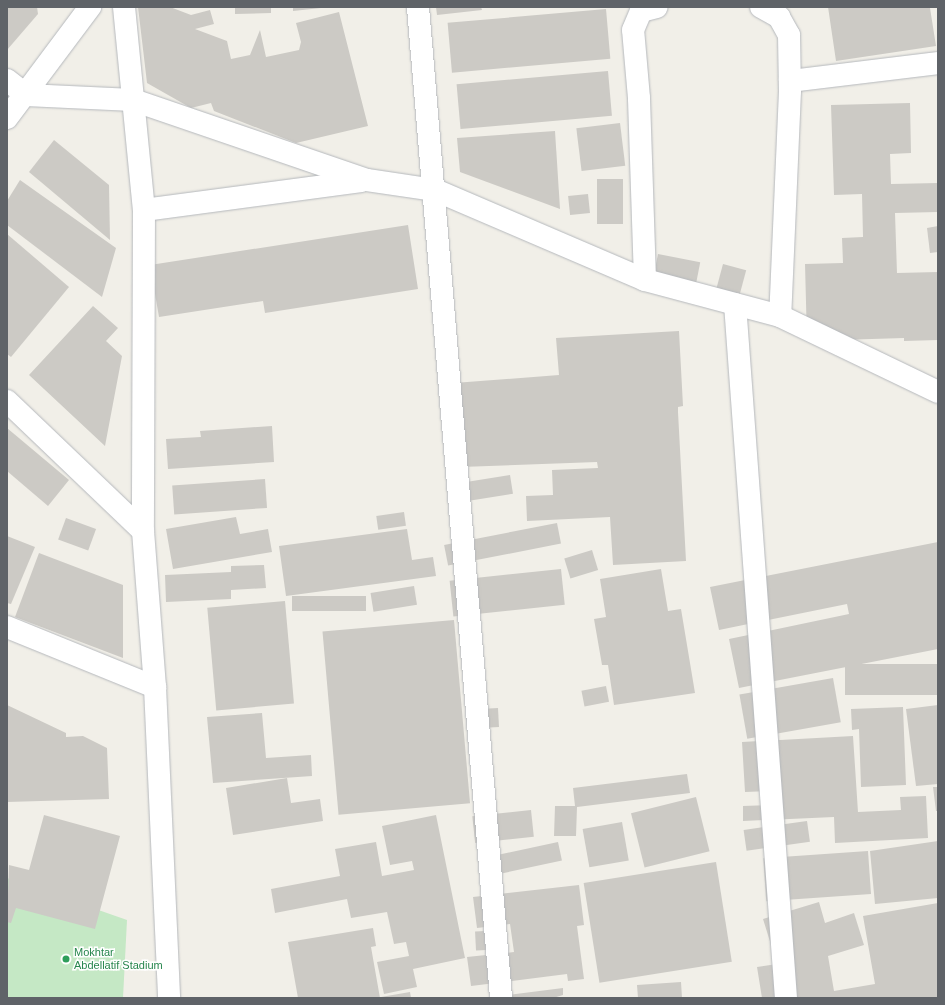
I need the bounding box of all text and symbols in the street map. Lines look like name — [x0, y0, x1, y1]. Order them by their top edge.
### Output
place label: Mokhtar Abdellatif Stadium — [74, 946, 163, 972]
marker: Mokhtar Abdellatif Stadium — [61, 954, 71, 964]

